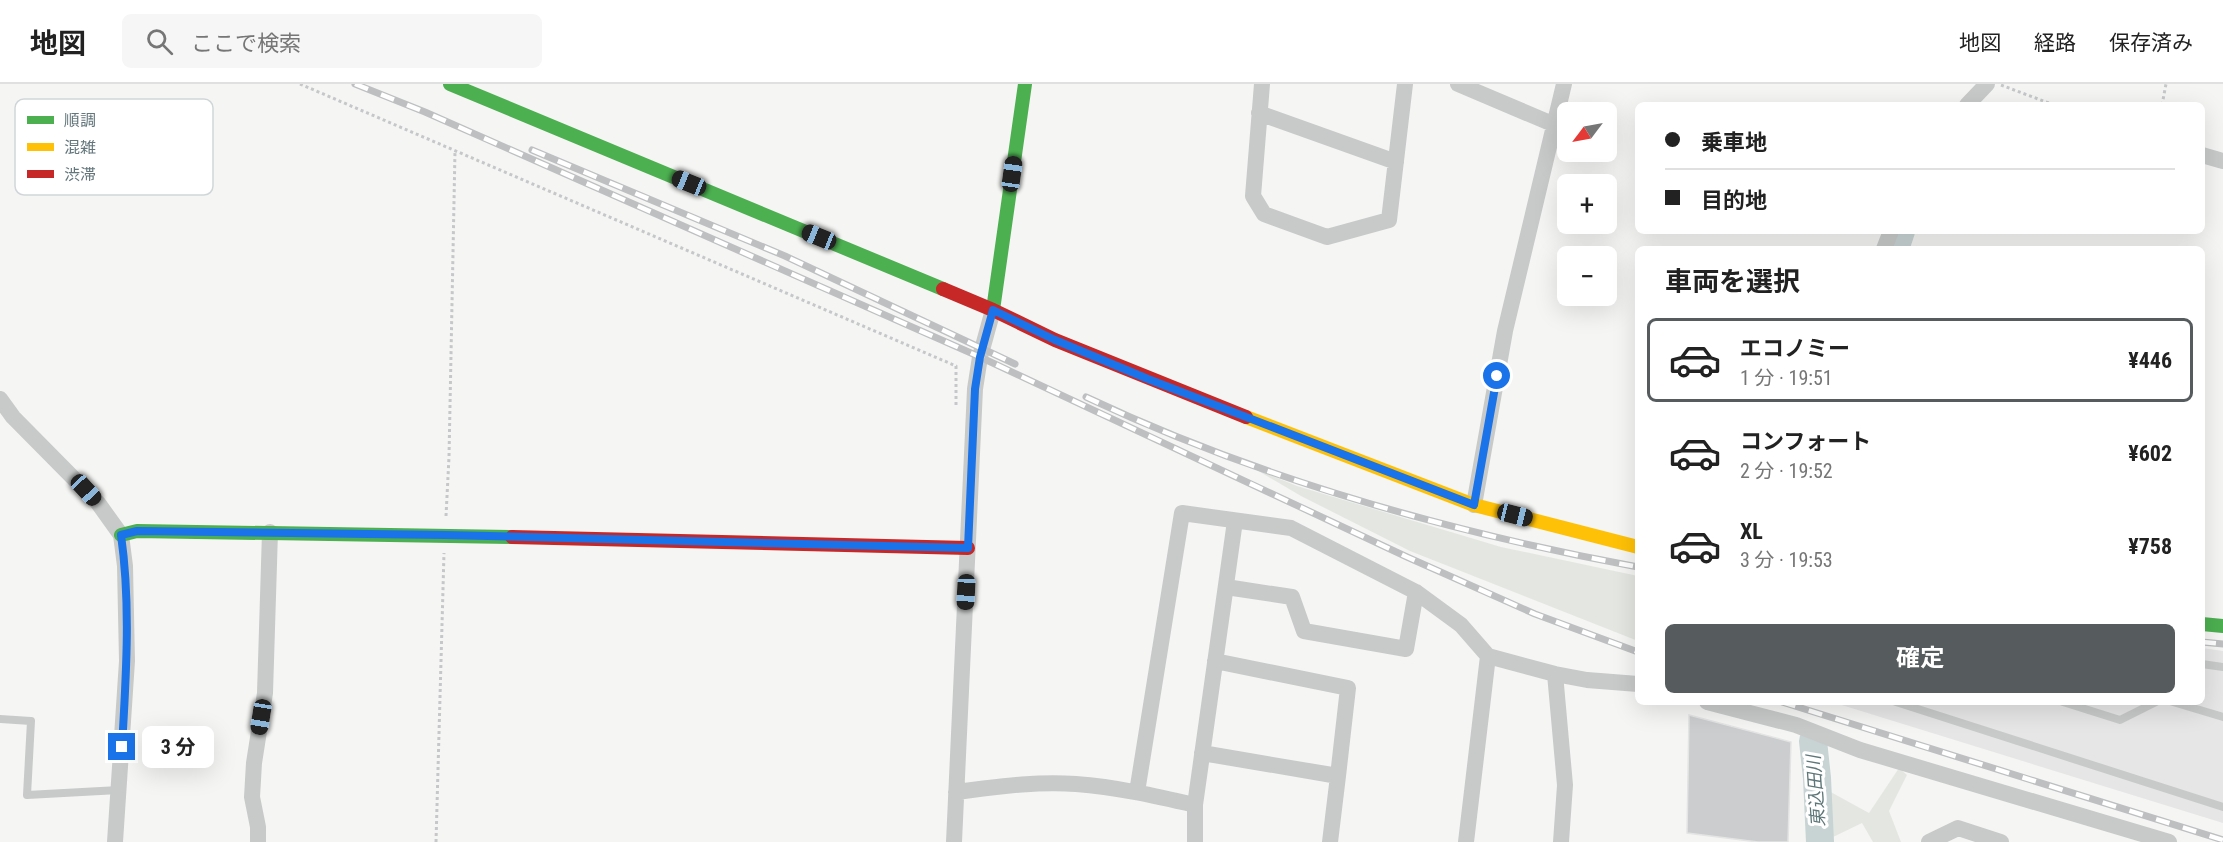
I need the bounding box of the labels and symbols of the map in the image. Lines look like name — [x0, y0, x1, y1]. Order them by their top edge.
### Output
legend — [15, 99, 213, 195]
north arrow — [1557, 102, 1617, 162]
text: 順調 — [64, 111, 96, 130]
text: 混雑 — [64, 138, 96, 157]
car — [1001, 155, 1023, 193]
text: 渋滞 — [64, 165, 96, 184]
car — [669, 168, 709, 198]
car — [799, 222, 839, 252]
route start — [1483, 362, 1510, 389]
car — [67, 471, 105, 509]
car — [1495, 502, 1535, 528]
car — [956, 574, 976, 610]
car — [249, 698, 273, 736]
callout: 3 分 — [143, 726, 215, 768]
route end — [108, 733, 135, 760]
water label: 東込田川 — [1802, 752, 1828, 828]

